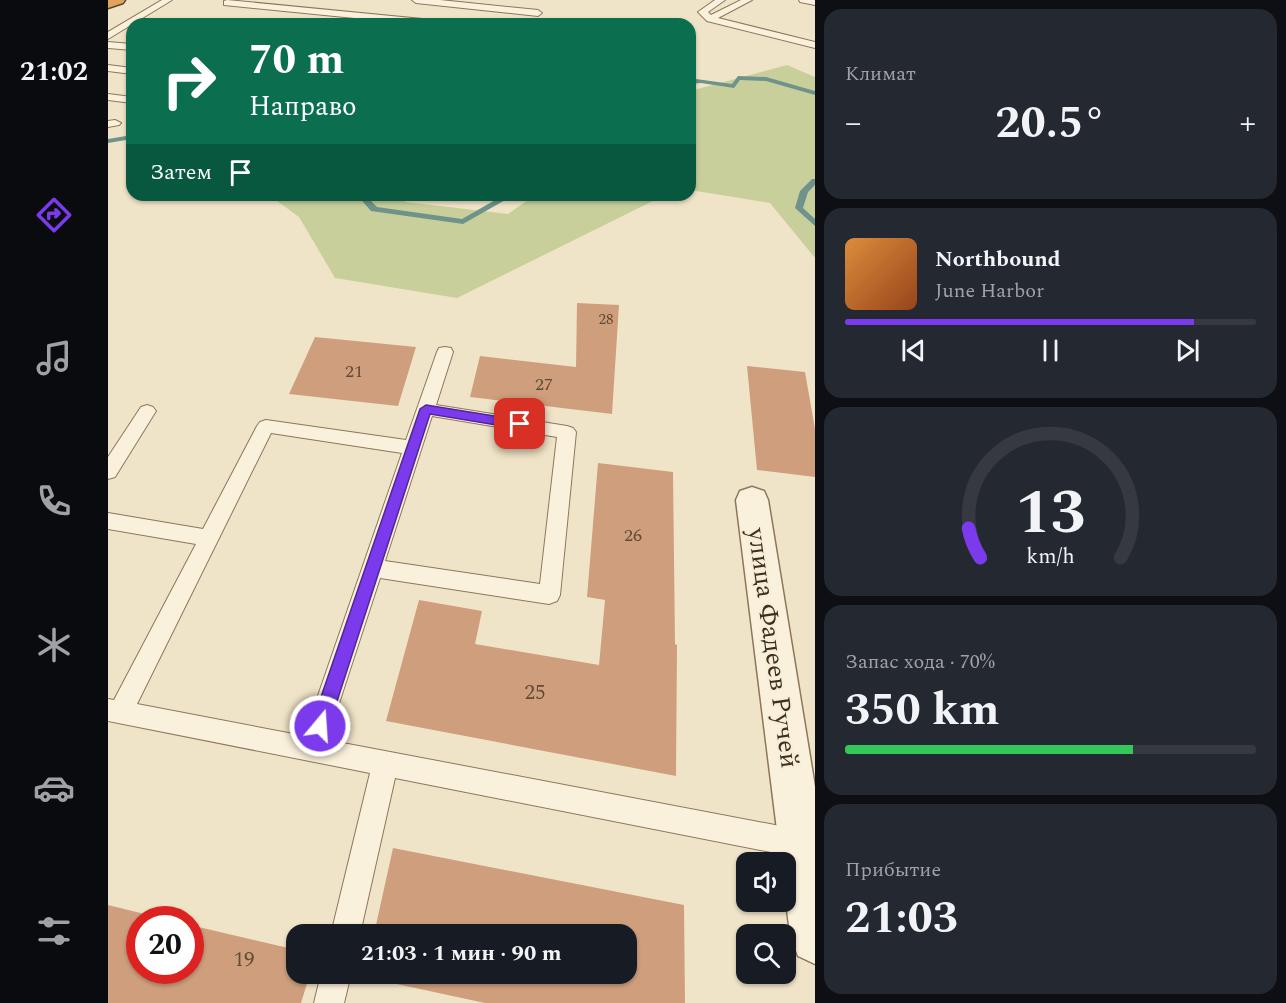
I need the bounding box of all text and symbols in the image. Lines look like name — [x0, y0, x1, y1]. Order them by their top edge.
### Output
text: 70 m — [249, 29, 344, 92]
icon: right — [150, 42, 228, 120]
text: 21:02 — [20, 51, 88, 93]
text: Климат — [845, 59, 916, 89]
text: Направо — [249, 86, 357, 128]
text: 20.5° — [995, 89, 1106, 158]
text: − — [845, 98, 862, 148]
text: + — [1239, 98, 1256, 148]
text: Затем — [150, 156, 212, 189]
icon: arrive — [224, 156, 257, 189]
icon: directions — [33, 194, 75, 236]
text: Northbound — [935, 243, 1061, 276]
text: June Harbor — [935, 276, 1044, 306]
house number: 28 — [598, 308, 614, 331]
icon: previous — [897, 334, 930, 367]
icon: pause — [1034, 334, 1067, 367]
icon: next — [1171, 334, 1204, 367]
icon: music — [33, 337, 75, 379]
house number: 21 — [345, 358, 363, 385]
house number: 27 — [535, 371, 553, 398]
pin — [494, 398, 545, 449]
icon: arrive — [503, 407, 536, 440]
text: 13 — [1015, 467, 1086, 562]
icon: phone — [33, 480, 75, 522]
house number: 26 — [624, 522, 642, 549]
street label: улица Фадеев Ручей — [736, 524, 810, 771]
text: km/h — [1026, 541, 1075, 574]
icon: climate — [33, 624, 75, 666]
text: Запас хода · 70% — [845, 647, 995, 677]
text: 350 km — [845, 676, 1000, 745]
house number: 25 — [525, 677, 546, 709]
position arrow — [288, 694, 352, 758]
icon: car — [33, 767, 75, 809]
map controls — [736, 852, 796, 984]
button: sound — [736, 852, 796, 912]
text: Прибытие — [845, 855, 941, 885]
text: 21:03 — [845, 884, 958, 953]
speed limit sign: 20 — [126, 906, 204, 984]
icon: filters — [33, 910, 75, 952]
button: search — [736, 924, 796, 984]
text: 21:03 · 1 мин · 90 m — [361, 937, 562, 970]
house number: 19 — [234, 944, 255, 976]

